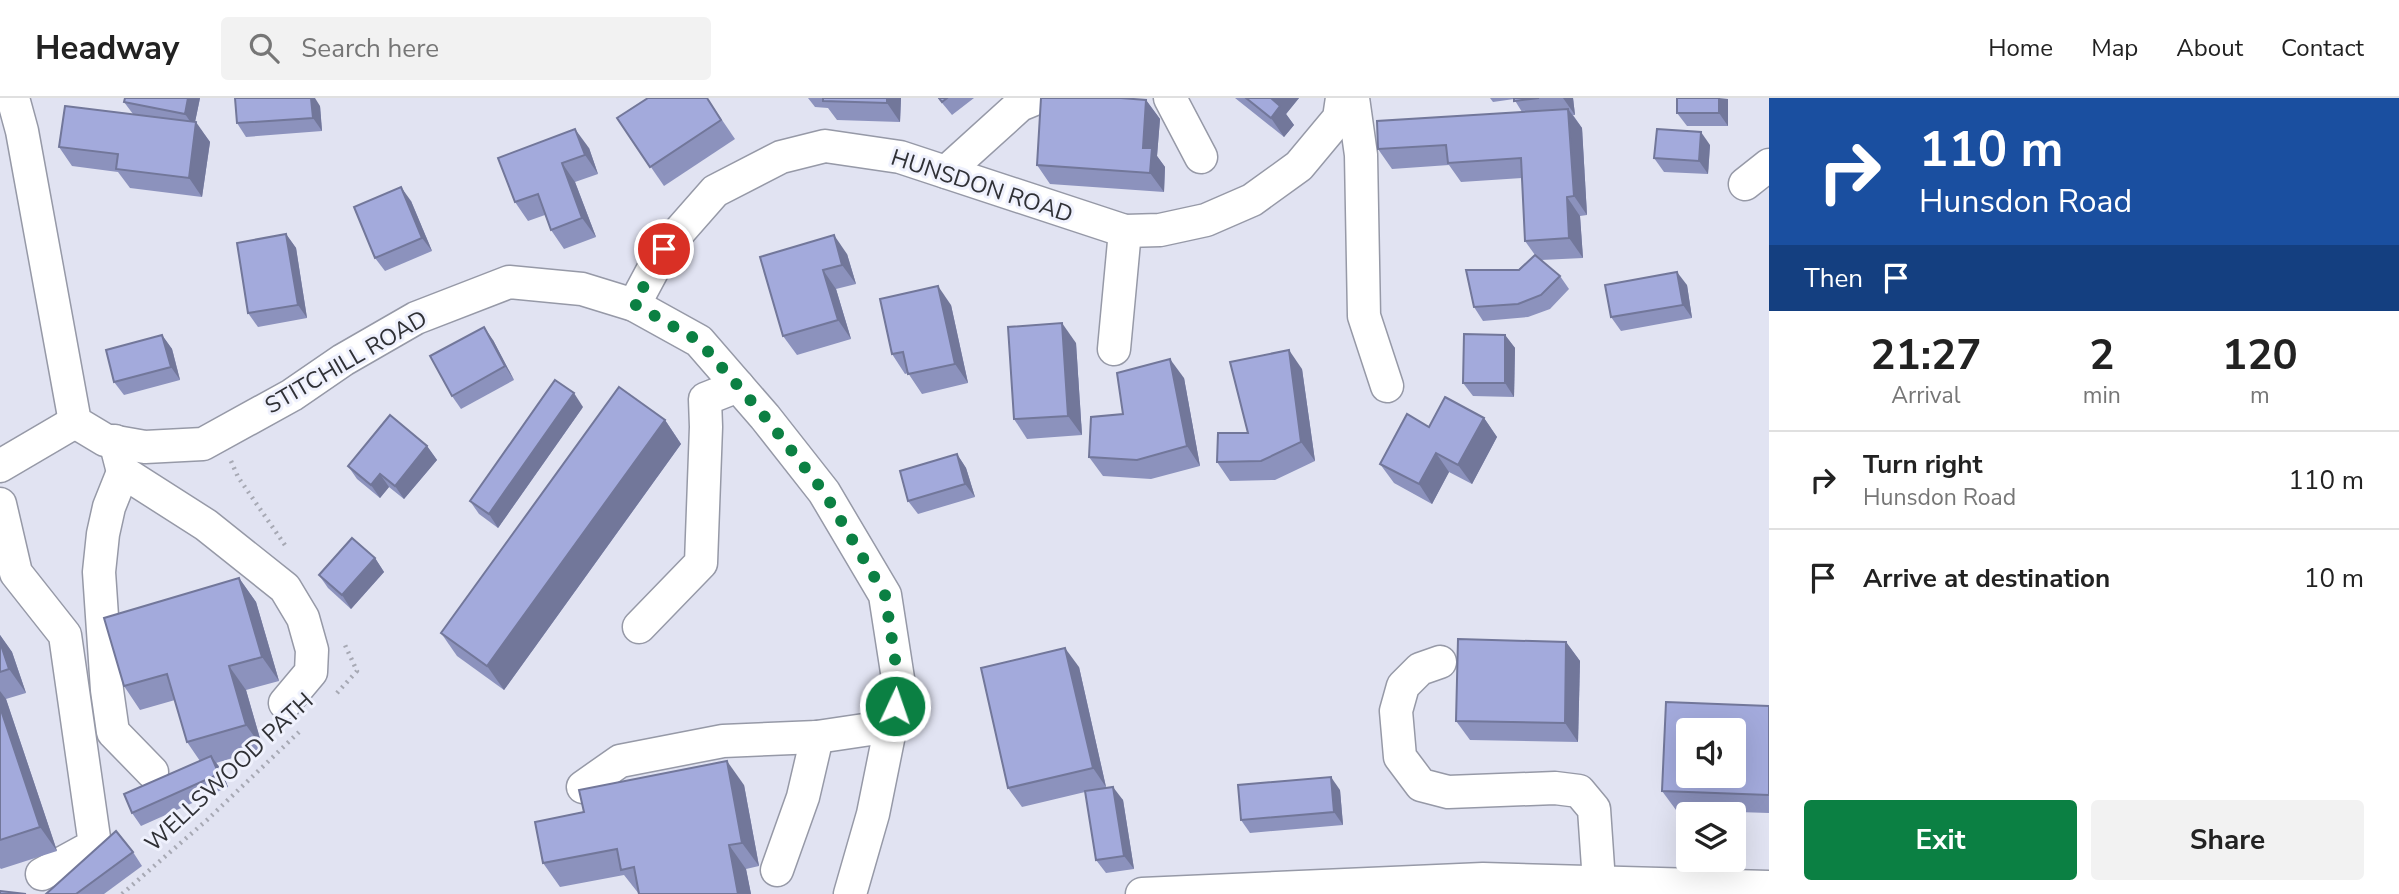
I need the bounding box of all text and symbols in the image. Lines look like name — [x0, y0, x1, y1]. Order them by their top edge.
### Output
search box — [221, 17, 711, 80]
text: Headway — [35, 26, 179, 71]
icon: search — [245, 29, 283, 67]
text: Search here — [301, 31, 439, 66]
text: Home — [1988, 32, 2053, 64]
text: Map — [2091, 32, 2138, 64]
text: About — [2176, 32, 2243, 64]
text: Contact — [2281, 32, 2364, 64]
text: 110 m — [1919, 116, 2063, 183]
icon: right — [1804, 126, 1895, 217]
street label: HUNSDON ROAD — [887, 142, 1077, 230]
text: Hunsdon Road — [1919, 180, 2132, 223]
pin — [634, 219, 694, 279]
icon: arrive — [645, 230, 683, 268]
icon: arrive — [1877, 259, 1915, 297]
text: Then — [1804, 261, 1863, 296]
street label: STITCHILL ROAD — [259, 303, 433, 421]
text: 21:27 — [1870, 327, 1981, 384]
text: 2 — [2089, 327, 2114, 384]
text: 120 — [2222, 327, 2298, 384]
text: Arrival — [1891, 380, 1960, 411]
text: min — [2083, 380, 2121, 411]
text: m — [2250, 380, 2270, 411]
text: Turn right — [1863, 447, 1982, 482]
icon: right — [1804, 461, 1842, 499]
text: 110 m — [2288, 463, 2364, 498]
text: Hunsdon Road — [1863, 482, 2016, 513]
icon: arrive — [1804, 559, 1842, 597]
text: Arrive at destination — [1863, 561, 2110, 596]
text: 10 m — [2304, 561, 2364, 596]
position arrow — [858, 669, 932, 743]
street label: WELLSWOOD PATH — [138, 686, 320, 858]
map controls — [1676, 718, 1746, 872]
button: sound — [1676, 718, 1746, 788]
button: Exit — [1804, 800, 2077, 880]
button: Share — [2091, 800, 2364, 880]
button: layers — [1676, 802, 1746, 872]

